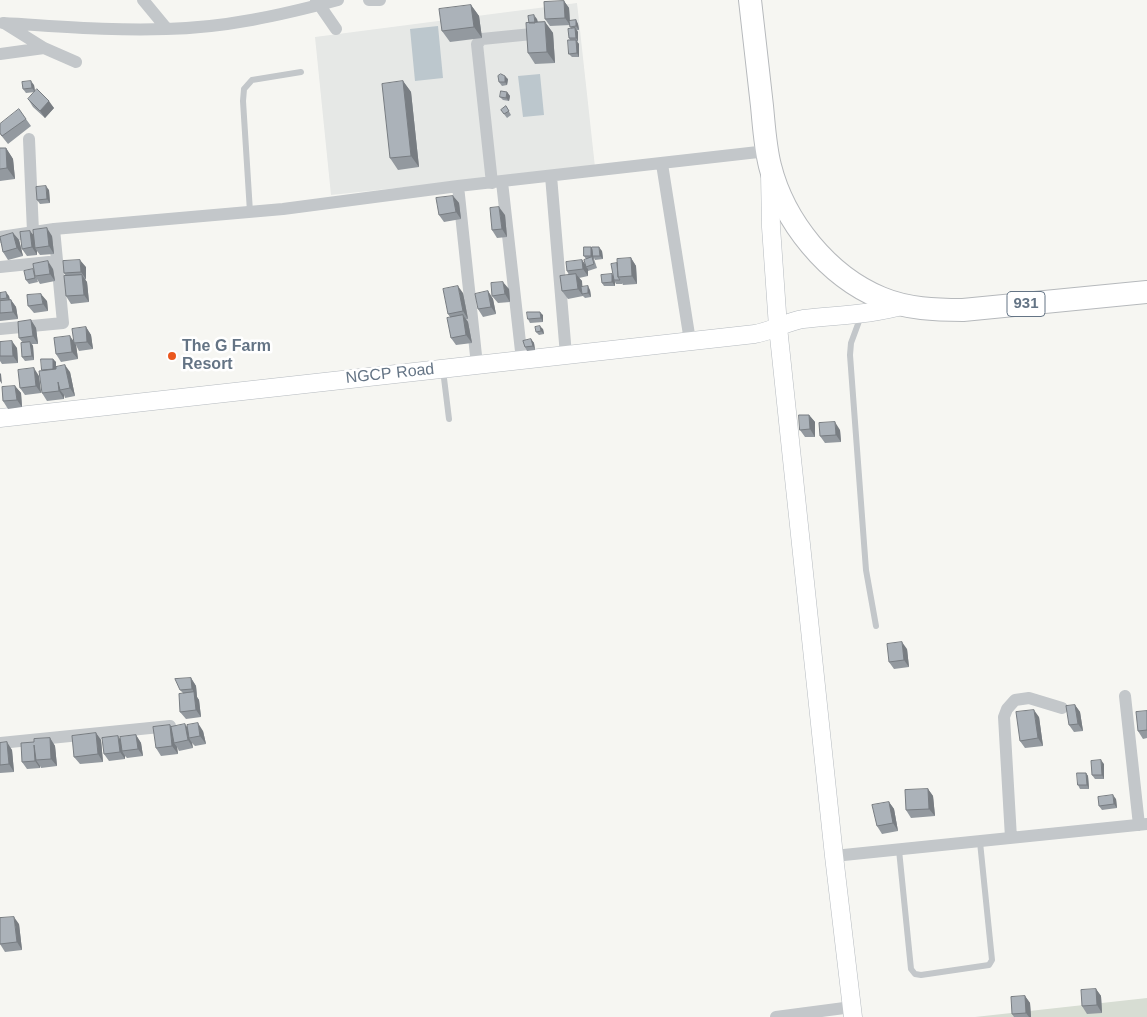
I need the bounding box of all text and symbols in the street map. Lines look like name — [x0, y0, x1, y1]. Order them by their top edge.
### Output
road number: 931 — [1007, 292, 1045, 316]
place label: The G Farm Resort — [182, 337, 271, 375]
marker: The G Farm Resort — [166, 350, 178, 362]
street label: NGCP Road — [345, 360, 435, 388]

